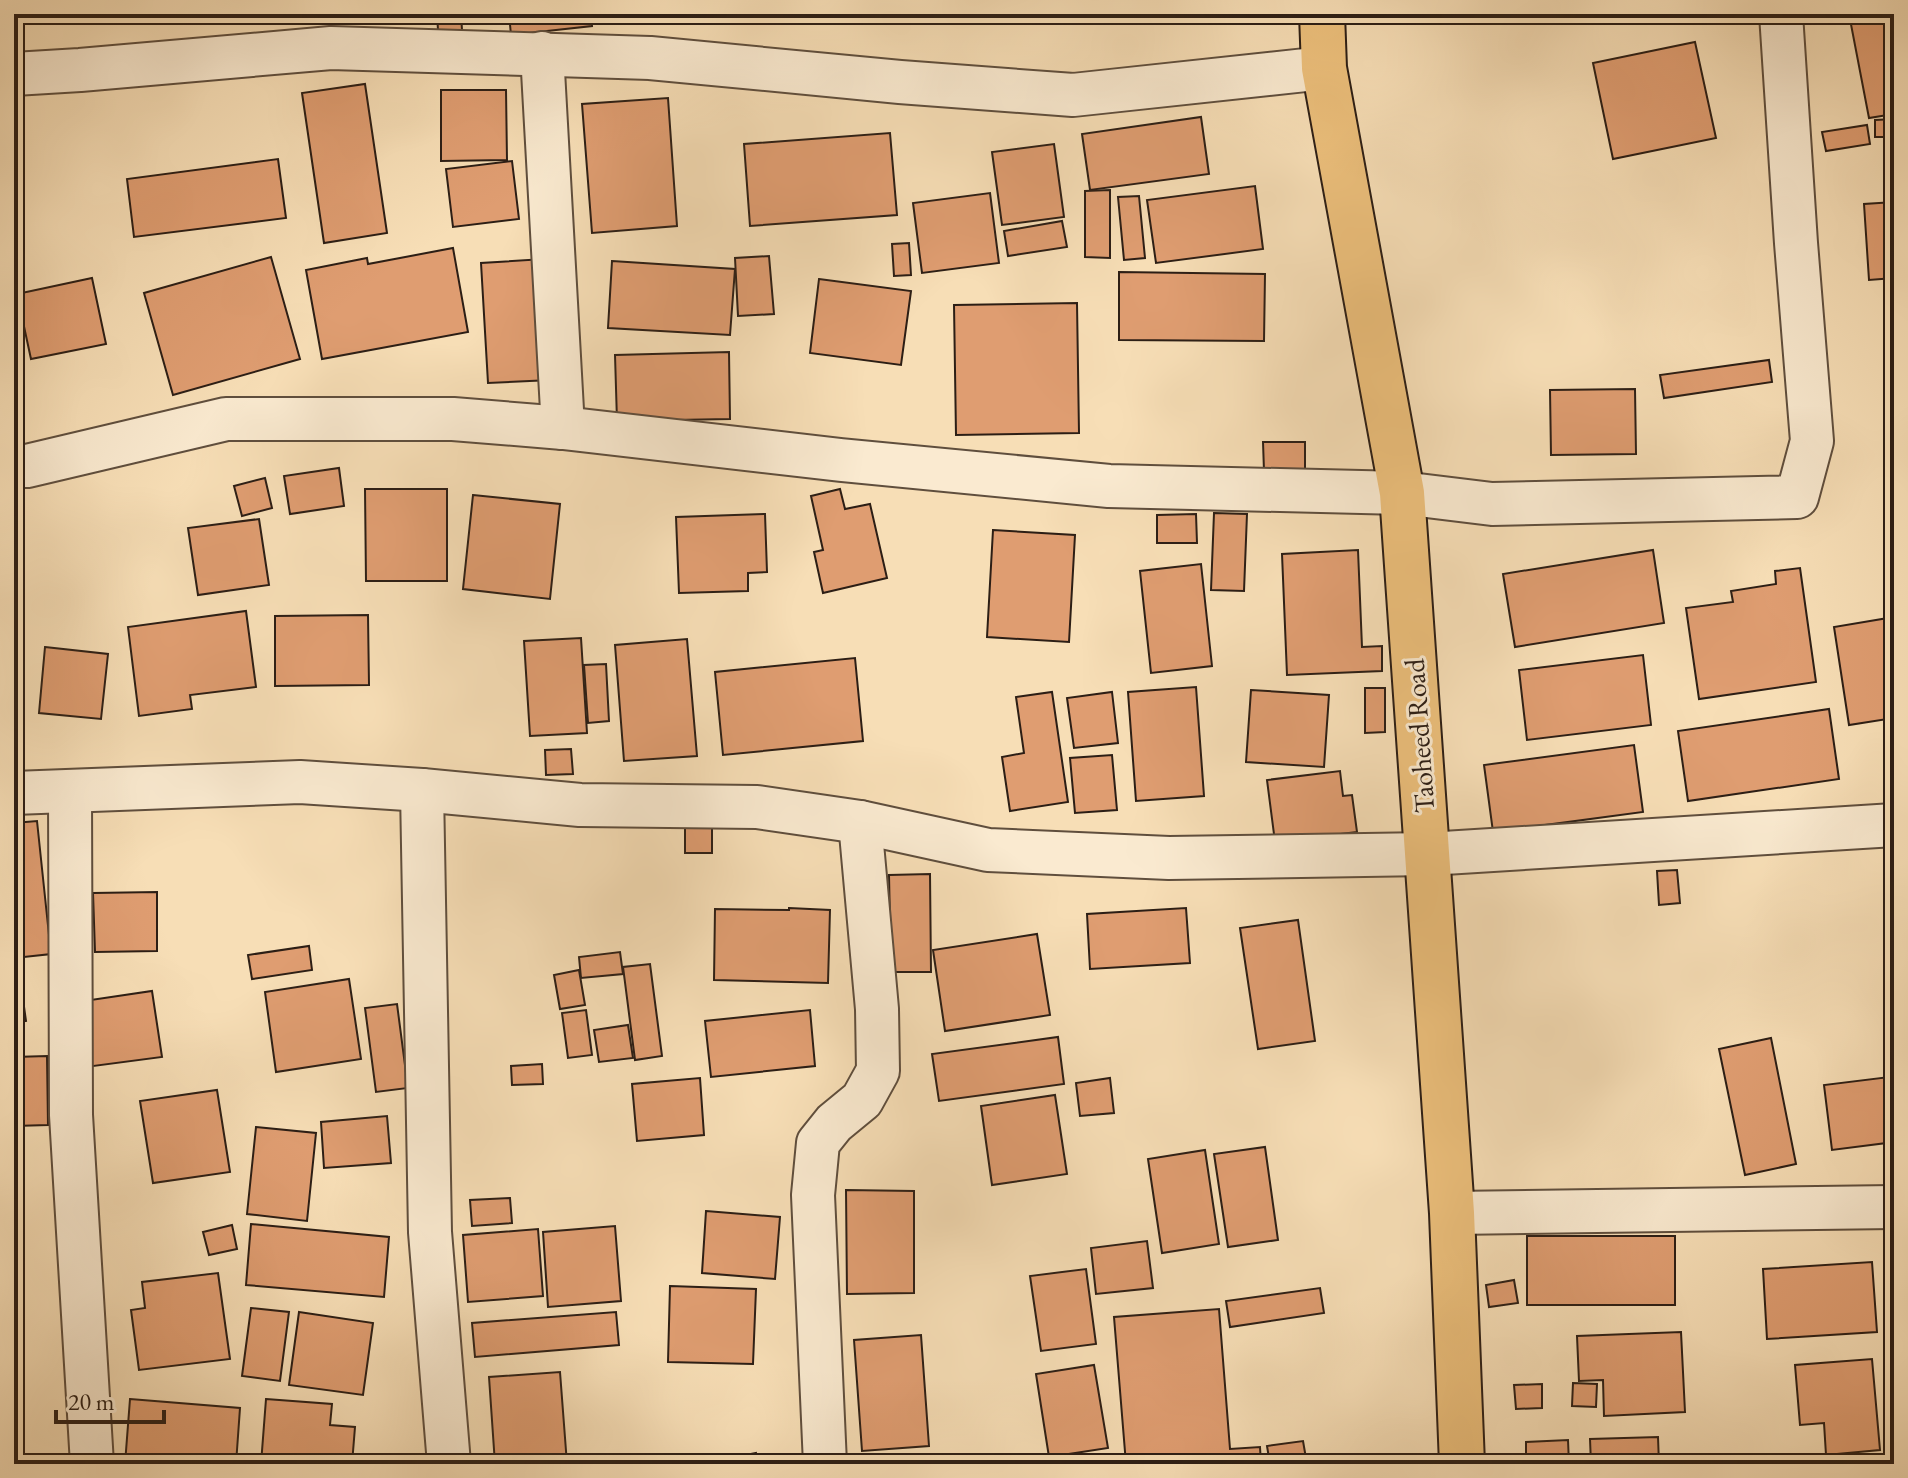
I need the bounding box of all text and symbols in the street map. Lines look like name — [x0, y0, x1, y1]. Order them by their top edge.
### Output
street label: Taoheed Road — [1396, 657, 1442, 814]
scale bar — [56, 1374, 164, 1424]
text: 20 m — [68, 1386, 115, 1417]

